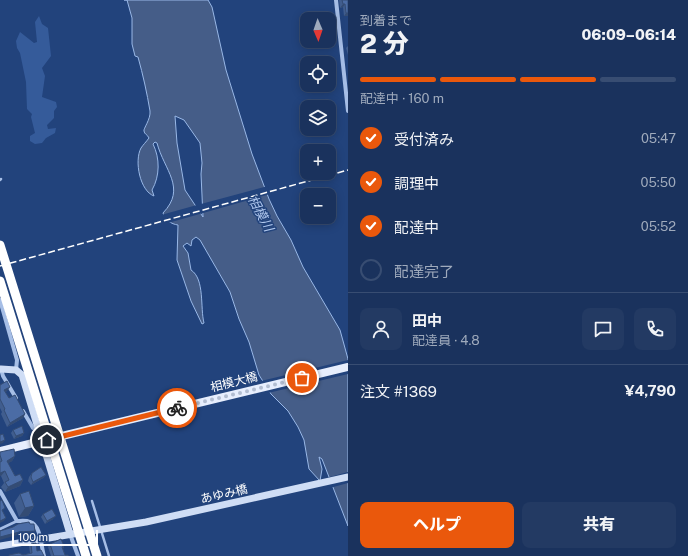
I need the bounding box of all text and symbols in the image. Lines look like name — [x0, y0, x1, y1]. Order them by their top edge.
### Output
north arrow — [300, 12, 336, 48]
map controls — [300, 12, 336, 224]
text: 到着まで — [360, 13, 412, 28]
text: 06:09–06:14 — [582, 26, 676, 43]
text: 2 分 — [360, 28, 409, 59]
button: locate — [300, 56, 336, 92]
text: 配達中 · 160 m — [360, 91, 444, 106]
button: layers — [300, 100, 336, 136]
icon: check — [360, 127, 382, 149]
text: 受付済み — [394, 131, 454, 148]
text: 05:47 — [641, 131, 676, 146]
button: + — [300, 144, 336, 180]
icon: check — [360, 171, 382, 193]
text: 調理中 — [394, 175, 439, 192]
text: 05:50 — [641, 175, 676, 190]
button: − — [300, 188, 336, 224]
water label: 相模川 — [245, 192, 277, 236]
icon: check — [360, 215, 382, 237]
text: 配達中 — [394, 219, 439, 236]
text: 05:52 — [641, 219, 676, 234]
text: 配達完了 — [394, 263, 454, 280]
button: person — [360, 308, 402, 350]
button: chat — [582, 308, 624, 350]
button: phone — [634, 308, 676, 350]
text: 田中 — [412, 312, 442, 329]
text: 配達員 · 4.8 — [412, 333, 480, 348]
pin — [285, 361, 319, 395]
icon: bag — [291, 367, 313, 389]
street label: 相模大橋 — [209, 369, 259, 395]
text: ¥4,790 — [625, 382, 676, 399]
text: 注文 #1369 — [360, 383, 437, 400]
courier — [157, 388, 197, 428]
icon: bike — [166, 397, 188, 419]
pin — [30, 423, 64, 457]
icon: home — [36, 429, 58, 451]
street label: あゆみ橋 — [199, 482, 249, 506]
button: ヘルプ — [360, 502, 514, 548]
button: 共有 — [522, 502, 676, 548]
scale bar — [12, 528, 98, 547]
text: 100 m — [18, 531, 48, 543]

